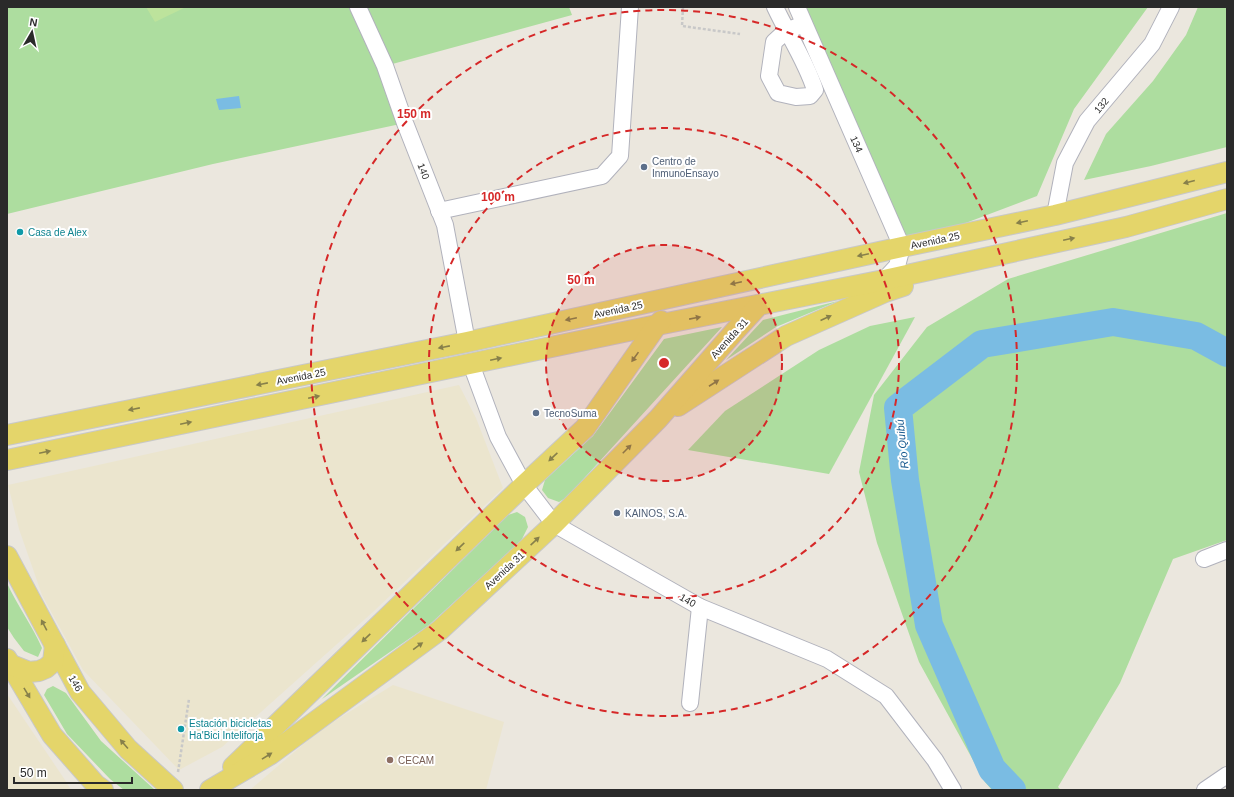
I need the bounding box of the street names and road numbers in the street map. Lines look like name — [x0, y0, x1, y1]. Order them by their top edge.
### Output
street label: 132 — [1092, 95, 1111, 115]
street label: 134 — [848, 134, 865, 154]
street label: 140 — [415, 161, 432, 181]
street label: Avenida 25 — [910, 230, 961, 251]
street label: Avenida 25 — [593, 299, 644, 320]
street label: Avenida 31 — [709, 316, 750, 361]
street label: Avenida 25 — [276, 366, 327, 387]
street label: Avenida 31 — [482, 549, 527, 591]
street label: 140 — [678, 591, 698, 610]
street label: 146 — [67, 673, 85, 694]

